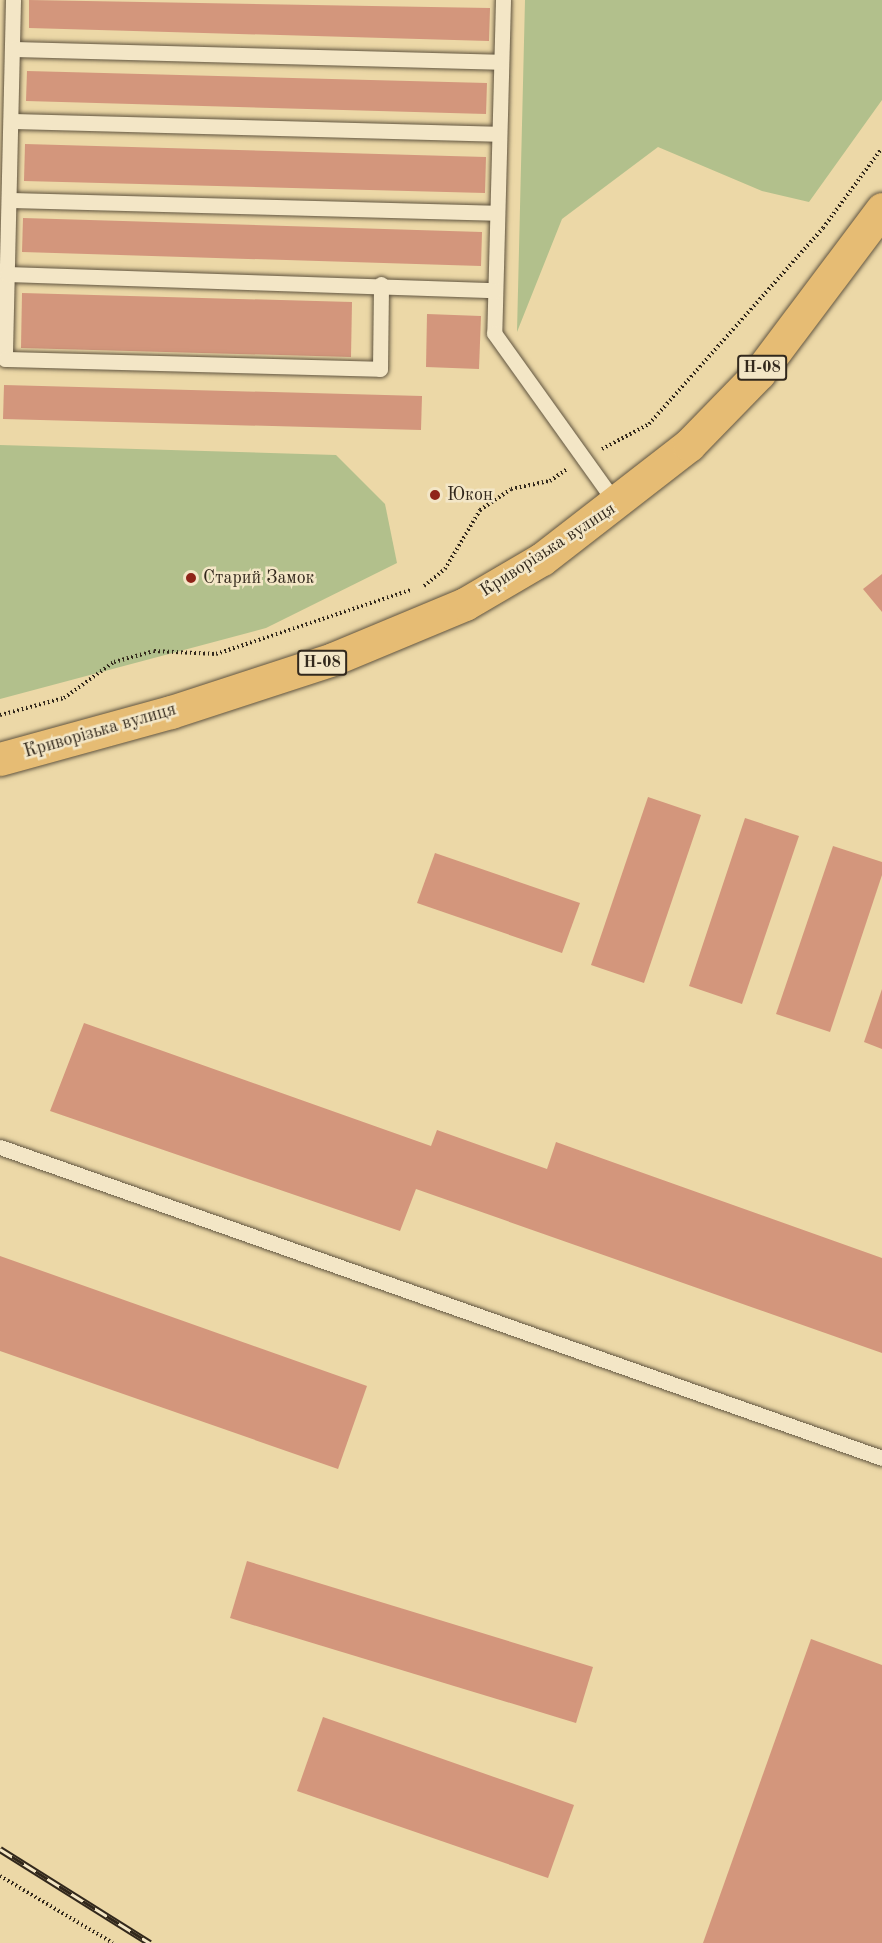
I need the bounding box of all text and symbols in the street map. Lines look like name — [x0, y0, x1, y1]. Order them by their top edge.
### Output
road number: Н-08 — [736, 355, 788, 381]
place label: Юкон — [447, 484, 493, 506]
marker: Юкон — [428, 488, 442, 502]
street label: Криворізька вулиця — [476, 498, 620, 602]
place label: Старий Замок — [203, 567, 315, 589]
marker: Старий Замок — [184, 571, 198, 585]
road number: Н-08 — [296, 650, 348, 676]
street label: Криворізька вулиця — [21, 699, 179, 763]

